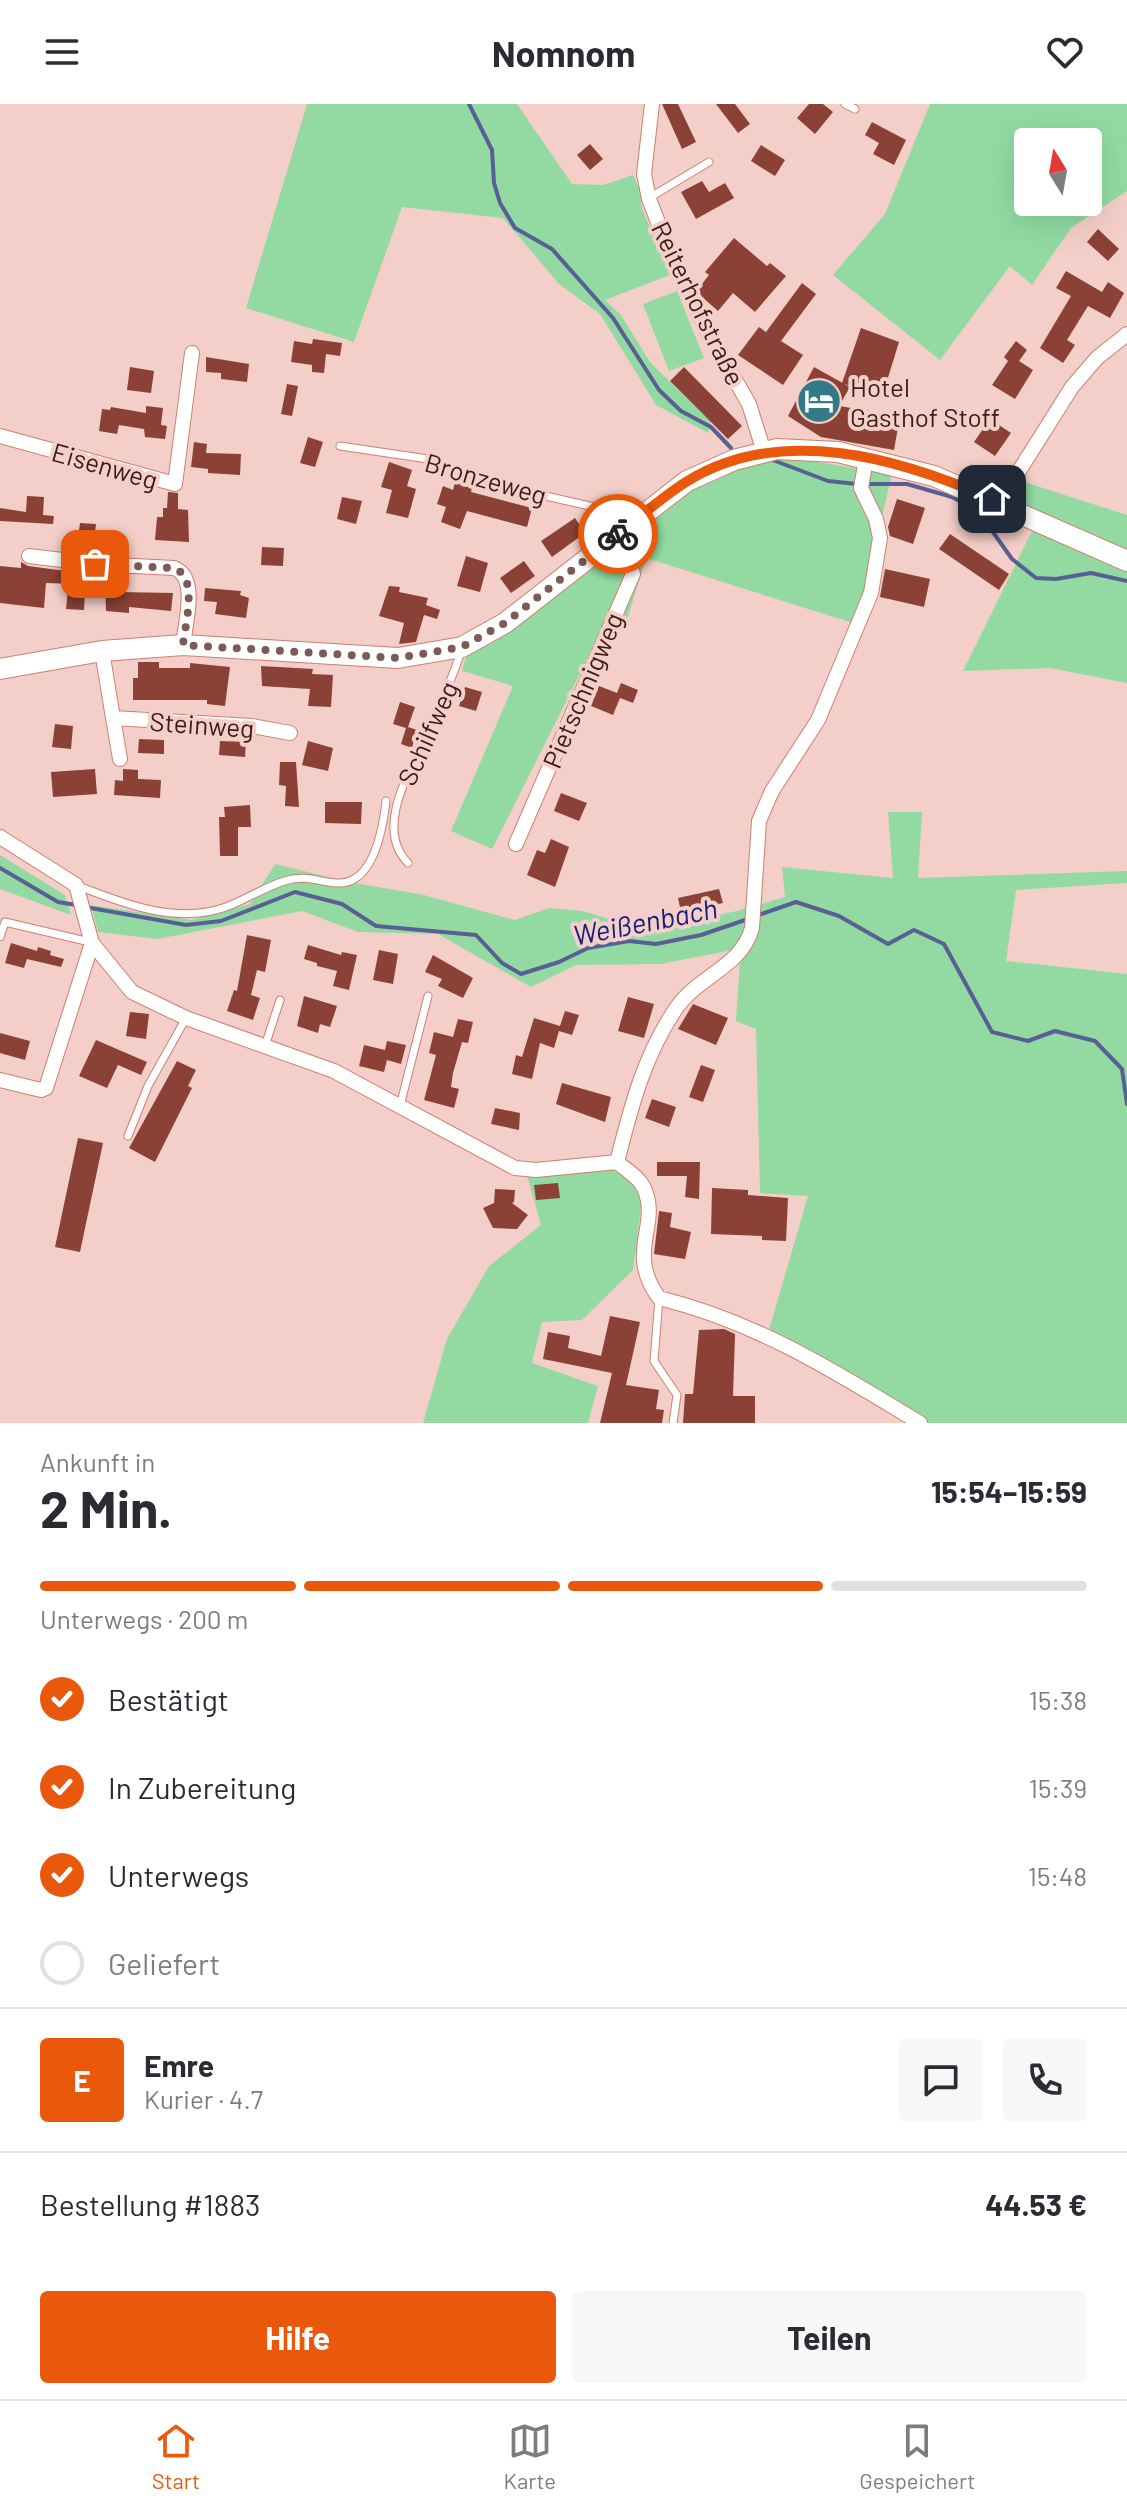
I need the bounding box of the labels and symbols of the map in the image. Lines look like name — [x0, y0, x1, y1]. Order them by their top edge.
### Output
north arrow — [1014, 128, 1102, 216]
street label: Reiterhofstraße — [646, 216, 752, 390]
place label: Hotel Gasthof Stoff — [850, 371, 1000, 432]
hotel icon: Hotel Gasthof Stoff — [795, 377, 843, 425]
street label: Eisenweg — [49, 435, 161, 495]
street label: Bronzeweg — [422, 446, 550, 510]
pin — [958, 465, 1026, 533]
courier — [578, 494, 658, 574]
pin — [61, 530, 129, 598]
street label: Pietschnigweg — [535, 608, 629, 772]
street label: Schilfweg — [390, 676, 464, 790]
street label: Steinweg — [149, 705, 255, 743]
water label: Weißenbach — [570, 890, 720, 952]

